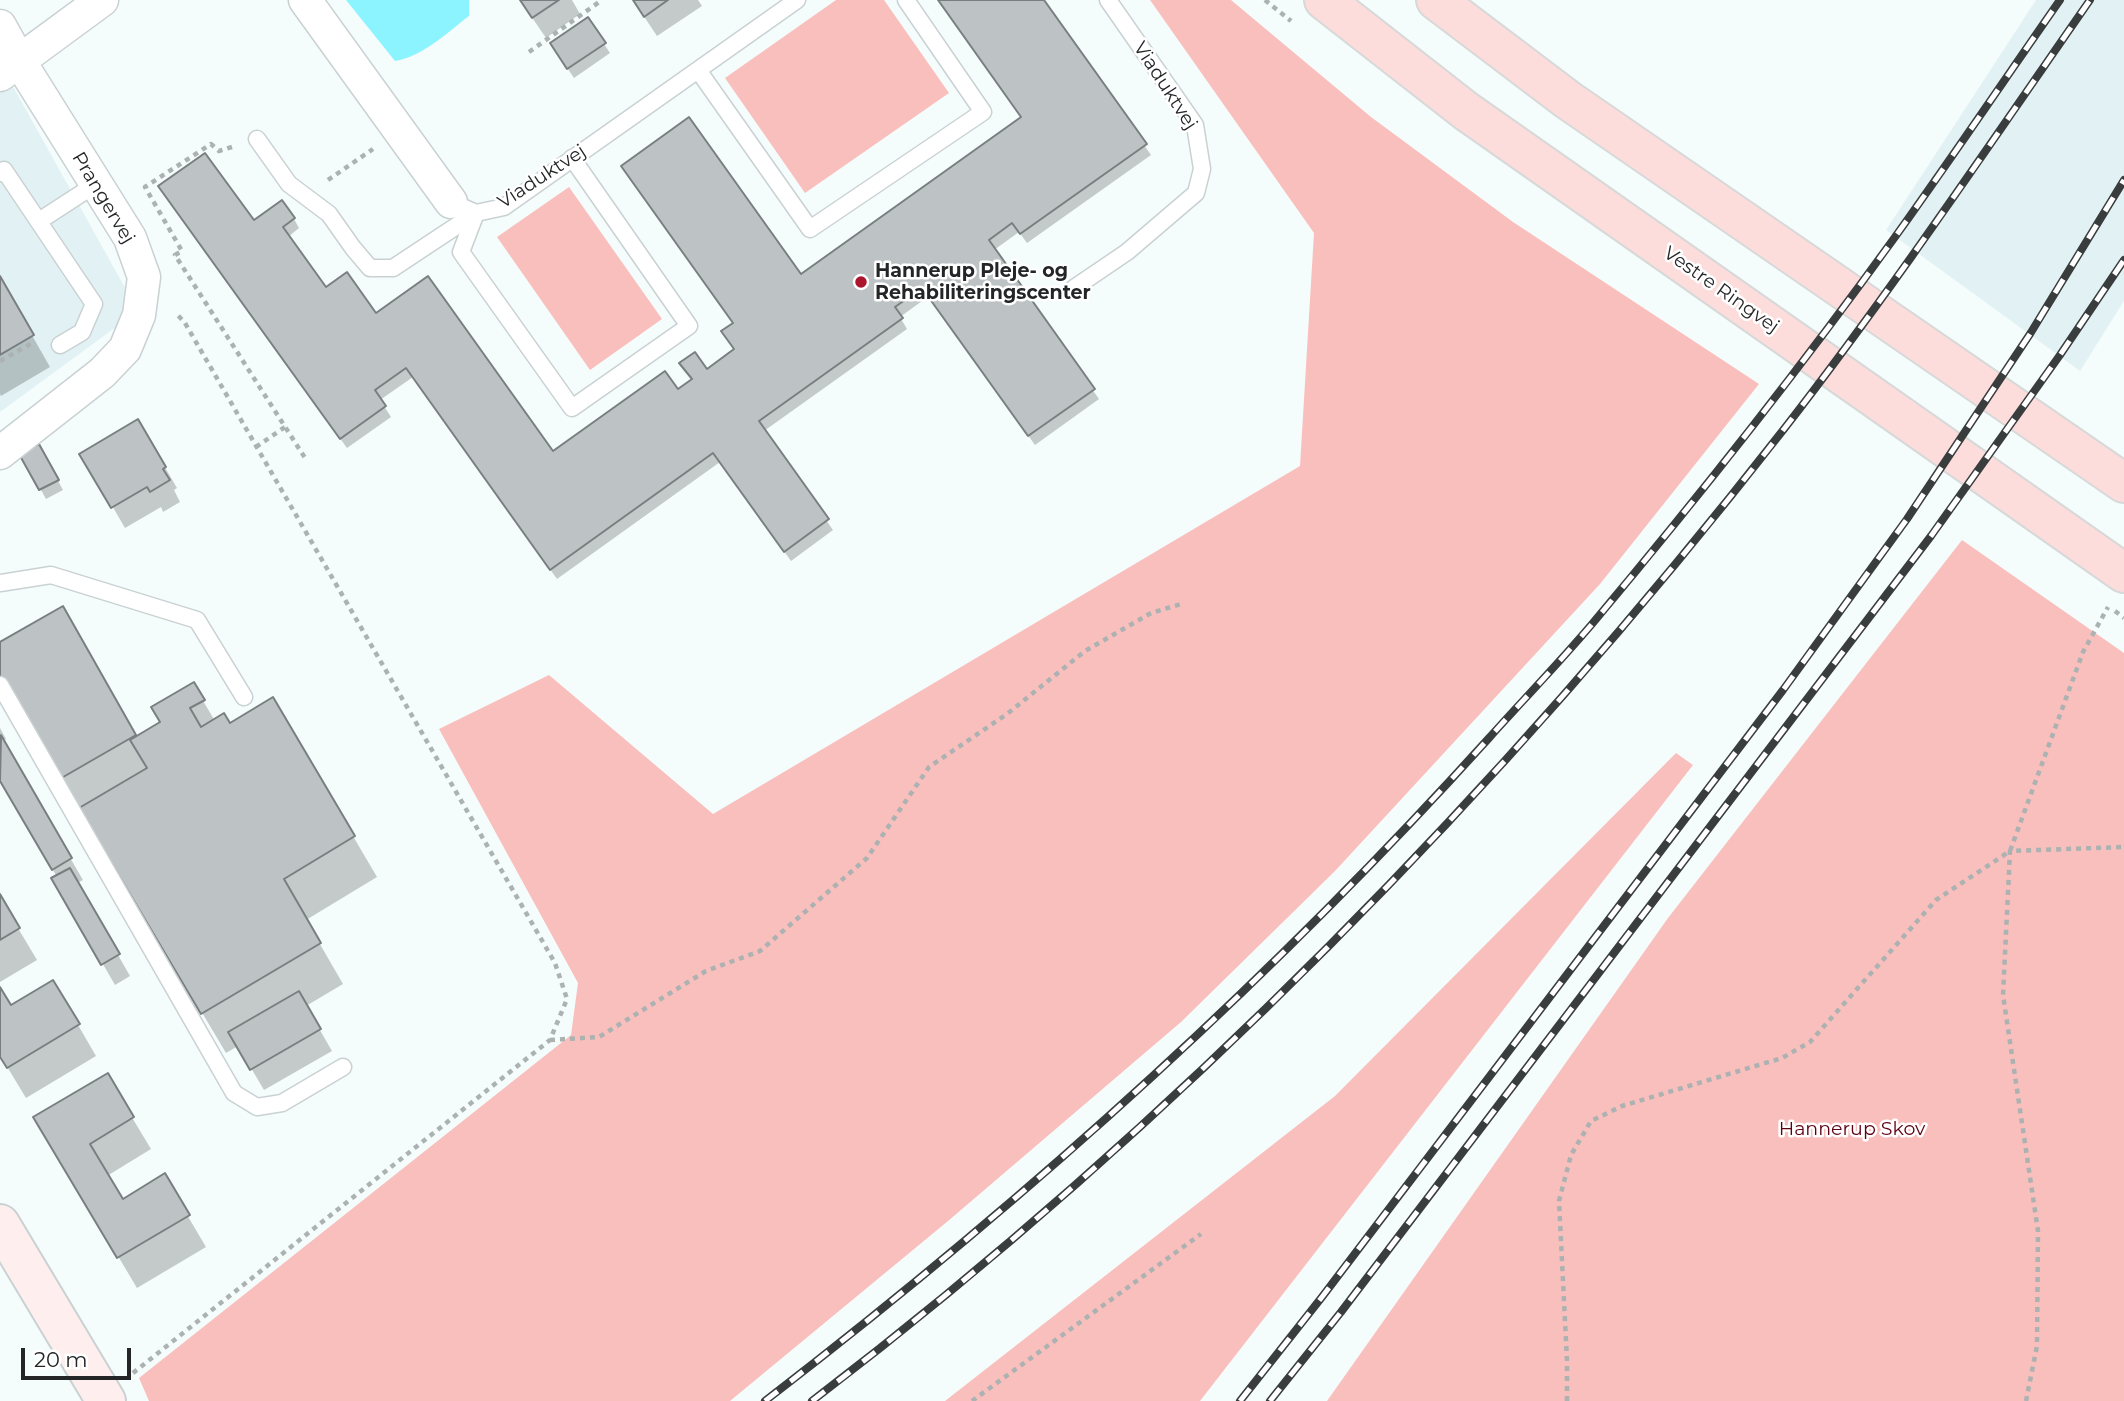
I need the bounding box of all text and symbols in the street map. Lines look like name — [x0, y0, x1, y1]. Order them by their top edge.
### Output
street label: Viaduktvej — [1128, 38, 1202, 134]
street label: Viaduktvej — [494, 140, 590, 214]
street label: Prangervej — [67, 148, 139, 248]
street label: Vestre Ringvej — [1659, 242, 1783, 338]
place label: Hannerup Pleje- og Rehabiliteringscenter — [875, 260, 1091, 304]
marker: Hannerup Pleje- og Rehabiliteringscenter — [853, 274, 869, 290]
park label: Hannerup Skov — [1779, 1118, 1925, 1140]
scale bar — [24, 1334, 135, 1378]
text: 20 m — [34, 1347, 88, 1372]

